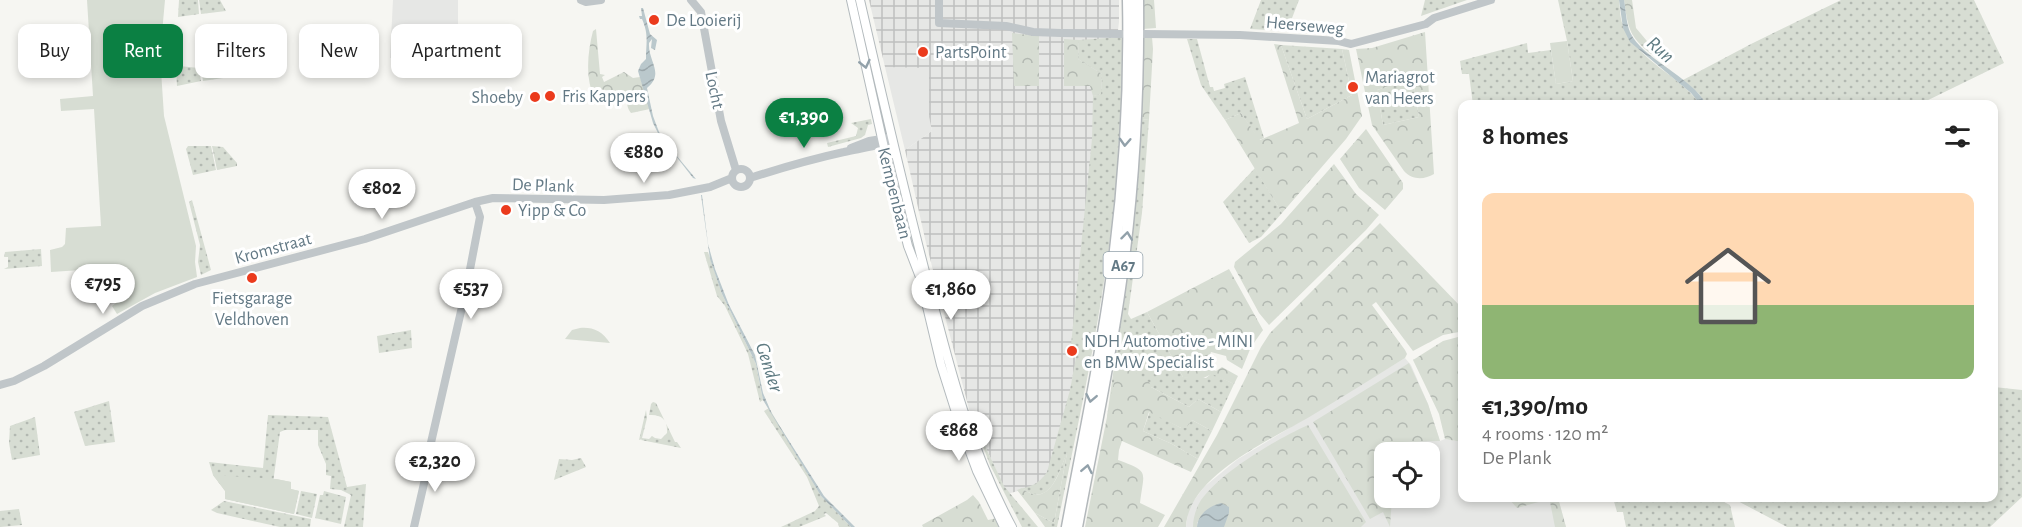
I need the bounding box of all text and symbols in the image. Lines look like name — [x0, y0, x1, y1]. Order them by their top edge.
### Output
place label: De Looierij — [666, 12, 741, 30]
marker: De Looierij — [647, 13, 661, 27]
street label: Heerseweg — [1265, 14, 1345, 38]
chip: Buy — [18, 24, 91, 78]
chip: Rent — [103, 24, 183, 78]
chip: Filters — [195, 24, 287, 78]
chip: New — [299, 24, 379, 78]
chip: Apartment — [391, 24, 522, 78]
water label: Run — [1643, 33, 1678, 67]
place label: PartsPoint — [935, 44, 1007, 62]
marker: PartsPoint — [916, 45, 930, 59]
one-way arrow — [858, 58, 871, 68]
place label: Mariagrot van Heers — [1365, 69, 1435, 108]
street label: Locht — [701, 70, 727, 111]
marker: Mariagrot van Heers — [1346, 80, 1360, 94]
place label: Fris Kappers — [562, 88, 646, 106]
place label: Shoeby — [472, 89, 523, 107]
marker: Fris Kappers — [543, 89, 557, 103]
marker: Shoeby — [528, 90, 542, 104]
pin: €1,390 — [755, 98, 853, 149]
text: €1,390 — [779, 107, 829, 127]
icon: filters — [1941, 120, 1974, 153]
text: 8 homes — [1482, 123, 1569, 149]
pin: €880 — [608, 133, 680, 184]
one-way arrow — [1119, 138, 1132, 147]
text: €880 — [624, 142, 664, 162]
street label: Kempenbaan — [874, 146, 914, 241]
pin: €802 — [346, 169, 418, 220]
street label: De Plank — [511, 176, 575, 196]
text: €802 — [362, 178, 402, 198]
place label: Yipp & Co — [518, 202, 586, 220]
marker: Yipp & Co — [499, 203, 513, 217]
street label: Kromstraat — [233, 230, 314, 268]
one-way arrow — [1120, 231, 1133, 240]
icon: home — [1674, 232, 1782, 340]
road number: A67 — [1104, 252, 1142, 278]
pin: €795 — [67, 264, 139, 315]
pin: €537 — [435, 269, 507, 320]
pin: €1,860 — [902, 270, 1000, 321]
marker: Fietsgarage Veldhoven — [245, 271, 259, 285]
text: €795 — [85, 273, 121, 293]
text: €537 — [453, 278, 489, 298]
text: €1,860 — [925, 279, 977, 299]
place label: Fietsgarage Veldhoven — [212, 290, 292, 329]
place label: NDH Automotive - MINI en BMW Specialist — [1084, 333, 1253, 372]
water label: Gender — [752, 340, 787, 395]
marker: NDH Automotive - MINI en BMW Specialist — [1065, 344, 1079, 358]
one-way arrow — [1085, 393, 1098, 403]
text: €1,390/mo — [1482, 393, 1588, 419]
pin: €868 — [923, 411, 995, 462]
text: €868 — [940, 420, 978, 440]
text: 4 rooms · 120 m² — [1482, 424, 1608, 444]
pin: €2,320 — [386, 442, 484, 493]
map controls — [1374, 442, 1440, 508]
button: locate — [1374, 442, 1440, 508]
text: De Plank — [1482, 448, 1551, 468]
text: €2,320 — [409, 451, 461, 471]
one-way arrow — [1081, 465, 1093, 474]

